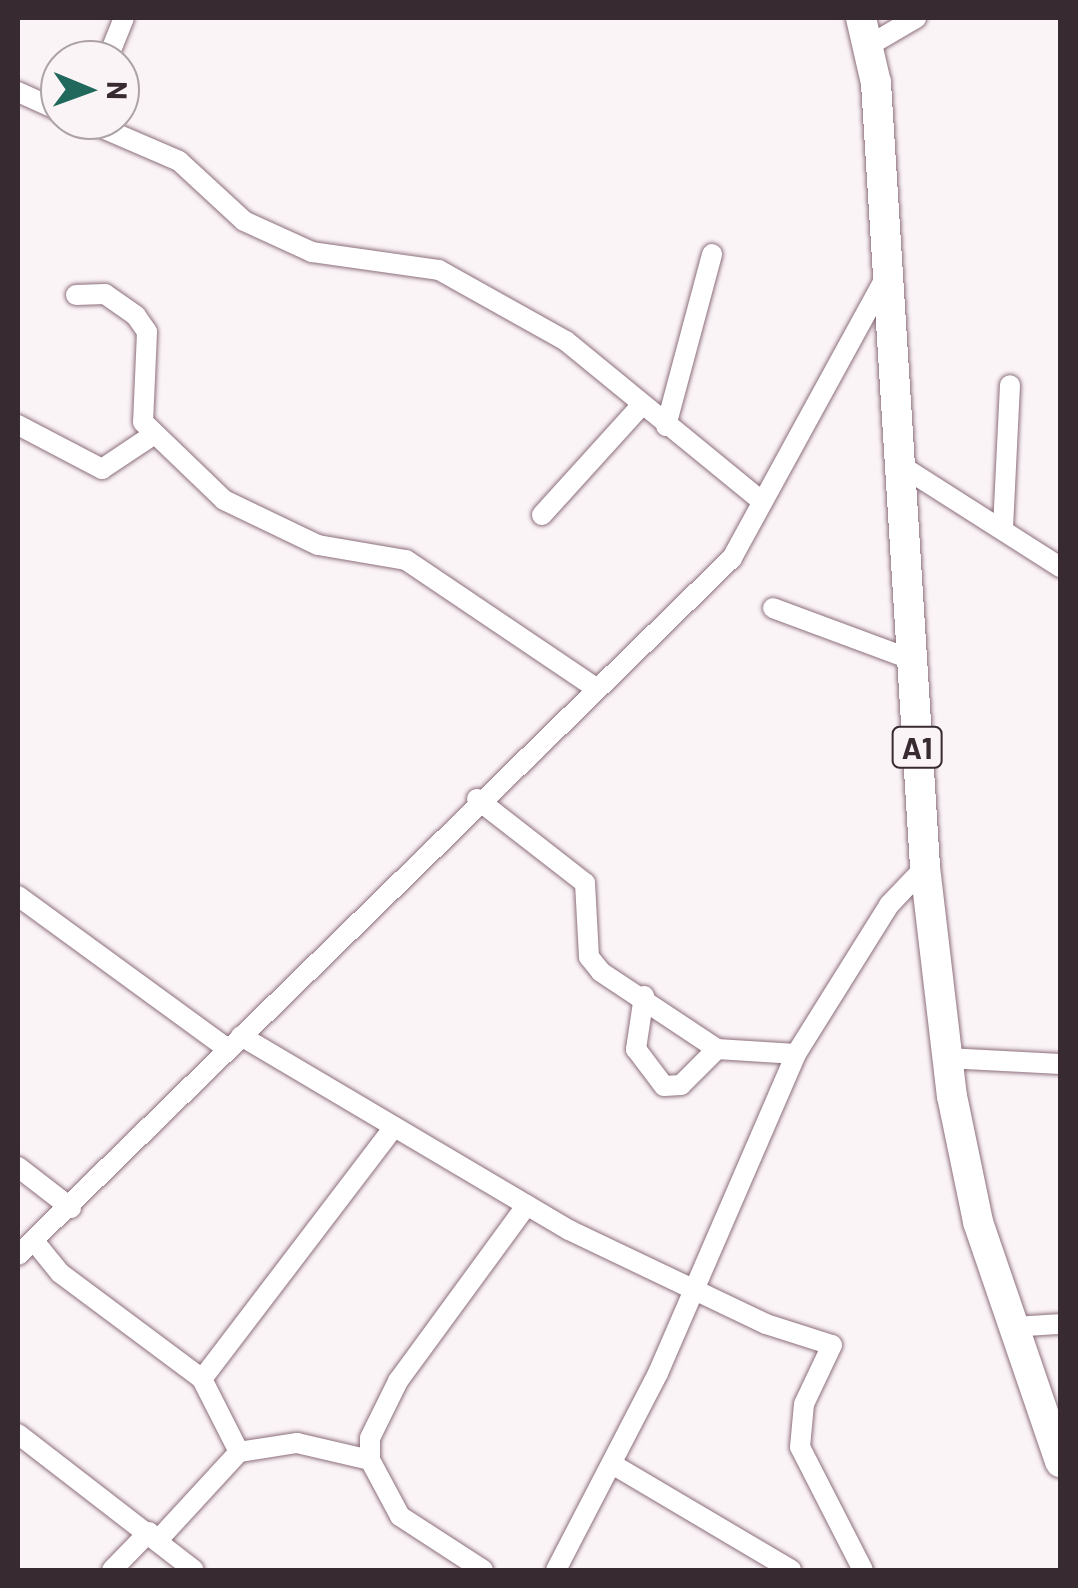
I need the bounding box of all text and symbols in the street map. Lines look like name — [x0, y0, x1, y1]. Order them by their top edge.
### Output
north arrow — [40, 40, 140, 140]
text: N — [101, 81, 135, 100]
road number: A1 — [890, 722, 944, 772]

